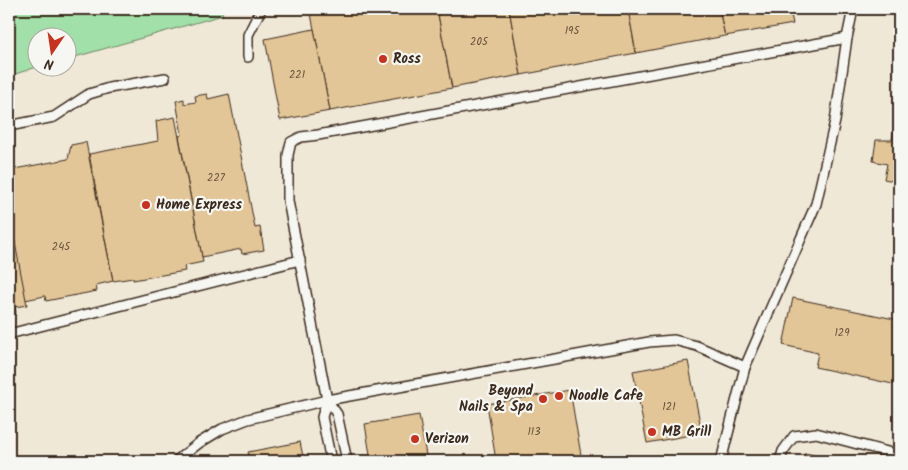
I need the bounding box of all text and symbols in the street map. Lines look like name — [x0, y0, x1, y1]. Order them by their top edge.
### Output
house number: 195 — [565, 22, 580, 40]
north arrow — [28, 28, 78, 78]
house number: 205 — [470, 33, 489, 51]
place label: Ross — [393, 48, 421, 70]
text: N — [42, 52, 56, 75]
marker: Ross — [377, 53, 389, 65]
house number: 221 — [289, 66, 305, 84]
house number: 227 — [207, 169, 226, 187]
place label: Home Express — [156, 194, 243, 216]
marker: Home Express — [140, 199, 152, 211]
house number: 245 — [52, 238, 71, 256]
house number: 129 — [834, 324, 850, 342]
place label: Beyond Nails & Spa — [459, 380, 533, 418]
place label: Noodle Cafe — [569, 385, 643, 407]
marker: Noodle Cafe — [553, 390, 565, 402]
marker: Beyond Nails & Spa — [537, 393, 549, 405]
house number: 121 — [662, 398, 676, 416]
place label: MB Grill — [662, 421, 711, 443]
house number: 113 — [527, 423, 541, 441]
marker: MB Grill — [646, 426, 658, 438]
place label: Verizon — [425, 428, 469, 450]
marker: Verizon — [409, 433, 421, 445]

